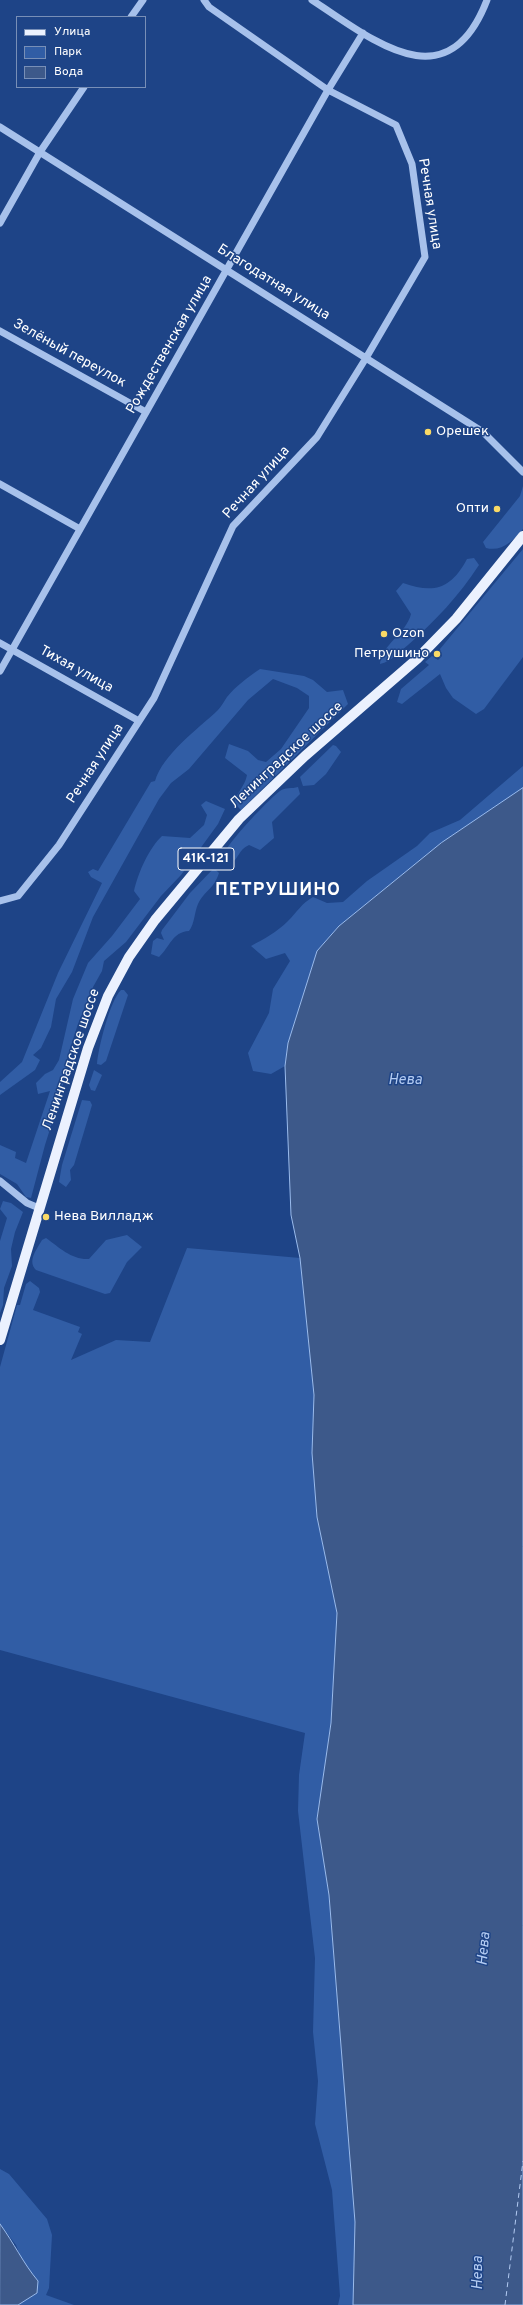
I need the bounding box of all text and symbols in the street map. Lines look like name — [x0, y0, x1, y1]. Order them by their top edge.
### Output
legend — [16, 16, 146, 88]
text: Улица — [54, 24, 90, 40]
text: Парк — [54, 44, 82, 60]
text: Вода — [54, 64, 83, 80]
street label: Речная улица — [414, 157, 444, 251]
street label: Благодатная улица — [214, 242, 332, 324]
street label: Рождественская улица — [123, 273, 217, 417]
street label: Зелёный переулок — [9, 316, 129, 392]
place label: Орешек — [436, 424, 489, 440]
marker: Орешек — [423, 427, 433, 437]
street label: Речная улица — [220, 443, 294, 523]
place label: Опти — [456, 501, 489, 517]
marker: Опти — [492, 504, 502, 514]
place label: Ozon — [392, 626, 425, 642]
marker: Ozon — [379, 629, 389, 639]
street label: Тихая улица — [36, 643, 116, 697]
place label: Петрушино — [354, 646, 429, 662]
marker: Петрушино — [432, 649, 442, 659]
street label: Ленинградское шоссе — [227, 699, 347, 813]
street label: Речная улица — [64, 721, 128, 807]
road number: 41К-121 — [178, 848, 234, 870]
district label: ПЕТРУШИНО — [215, 880, 341, 902]
street label: Ленинградское шоссе — [40, 987, 104, 1133]
water label: Нева — [388, 1072, 422, 1090]
place label: Нева Вилладж — [54, 1209, 154, 1225]
marker: Нева Вилладж — [41, 1212, 51, 1222]
water label: Нева — [475, 1931, 495, 1967]
water label: Нева — [470, 2256, 488, 2290]

